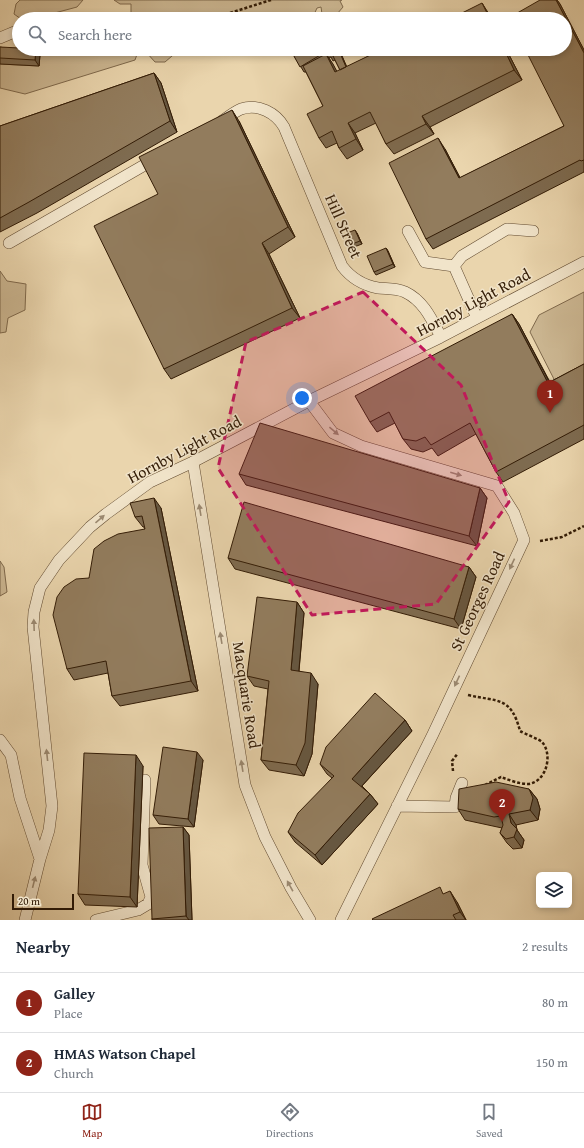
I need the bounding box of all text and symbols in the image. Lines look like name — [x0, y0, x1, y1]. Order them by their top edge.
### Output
search box — [12, 12, 572, 56]
icon: search — [26, 23, 48, 45]
text: Search here — [58, 24, 132, 45]
street label: Hill Street — [319, 190, 369, 262]
street label: Hornby Light Road — [412, 262, 535, 342]
pin: 1 — [537, 380, 563, 413]
your location — [292, 388, 312, 408]
street label: Hornby Light Road — [123, 409, 246, 489]
one-way arrow — [329, 427, 339, 436]
one-way arrow — [450, 471, 462, 477]
one-way arrow — [197, 504, 203, 516]
one-way arrow — [95, 515, 105, 524]
street label: St Georges Road — [443, 547, 511, 655]
one-way arrow — [509, 558, 515, 569]
one-way arrow — [30, 619, 37, 631]
one-way arrow — [218, 632, 224, 644]
street label: Macquarie Road — [227, 640, 267, 751]
one-way arrow — [454, 676, 460, 687]
one-way arrow — [43, 749, 50, 761]
one-way arrow — [239, 760, 245, 772]
pin: 2 — [489, 789, 515, 822]
map controls — [536, 872, 572, 908]
button: layers — [536, 872, 572, 908]
one-way arrow — [32, 876, 38, 888]
one-way arrow — [287, 880, 294, 892]
scale bar — [12, 892, 74, 911]
text: 20 m — [18, 893, 40, 909]
text: Nearby — [16, 934, 70, 959]
text: 2 results — [522, 937, 568, 956]
text: Galley — [54, 983, 95, 1004]
text: 1 — [26, 993, 32, 1012]
text: 80 m — [542, 993, 568, 1012]
text: Place — [54, 1004, 83, 1023]
text: HMAS Watson Chapel — [54, 1043, 196, 1064]
text: 2 — [26, 1053, 32, 1072]
text: 150 m — [536, 1053, 568, 1072]
text: Church — [54, 1064, 93, 1083]
tab: Map — [81, 1101, 103, 1141]
tab: Directions — [266, 1101, 313, 1141]
tab: Saved — [476, 1101, 503, 1141]

